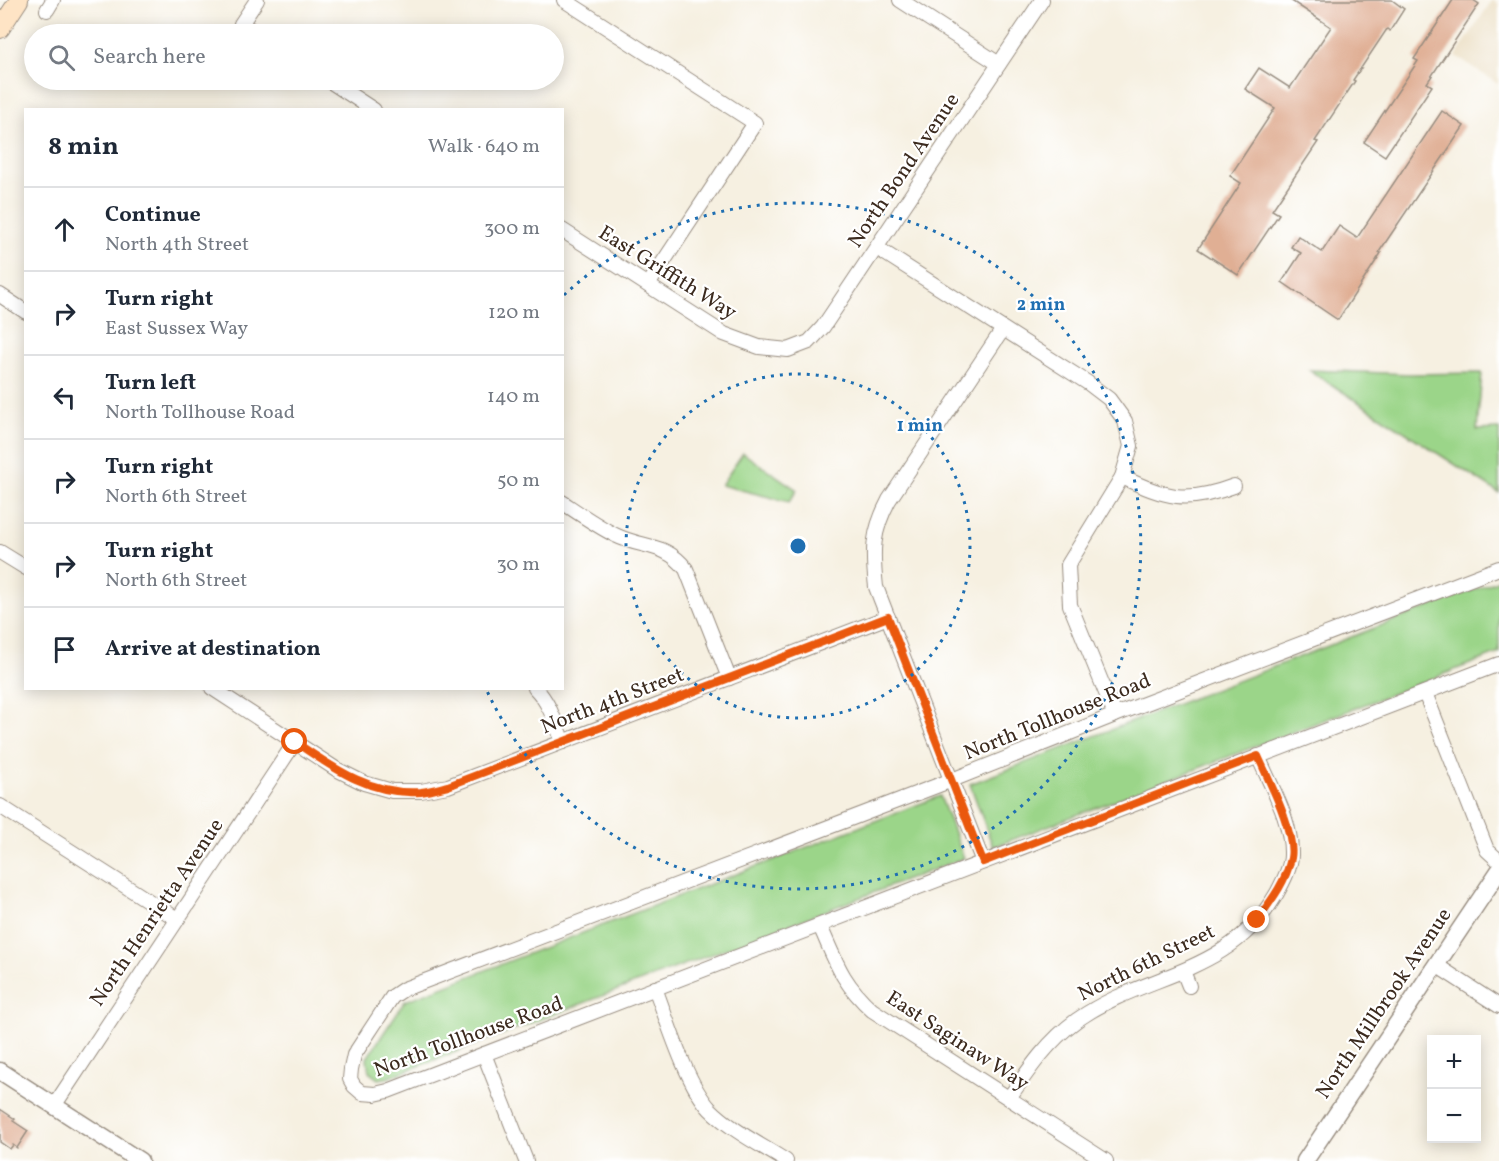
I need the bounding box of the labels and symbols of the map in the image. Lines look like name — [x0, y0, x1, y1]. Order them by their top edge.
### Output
street label: North Bond Avenue — [842, 88, 967, 254]
street label: East Griffith Way — [592, 219, 743, 328]
text: 2 min — [1017, 293, 1065, 318]
text: 1 min — [897, 414, 943, 439]
centre of rings — [788, 536, 808, 556]
street label: North 4th Street — [537, 661, 688, 742]
street label: North Tollhouse Road — [960, 667, 1155, 768]
route start — [281, 728, 307, 754]
street label: North Henrietta Avenue — [83, 813, 231, 1013]
street label: North Millbrook Avenue — [1309, 902, 1459, 1105]
route end — [1243, 906, 1269, 932]
street label: North 6th Street — [1073, 918, 1220, 1009]
street label: East Saginaw Way — [880, 984, 1035, 1099]
street label: North Tollhouse Road — [370, 990, 567, 1085]

